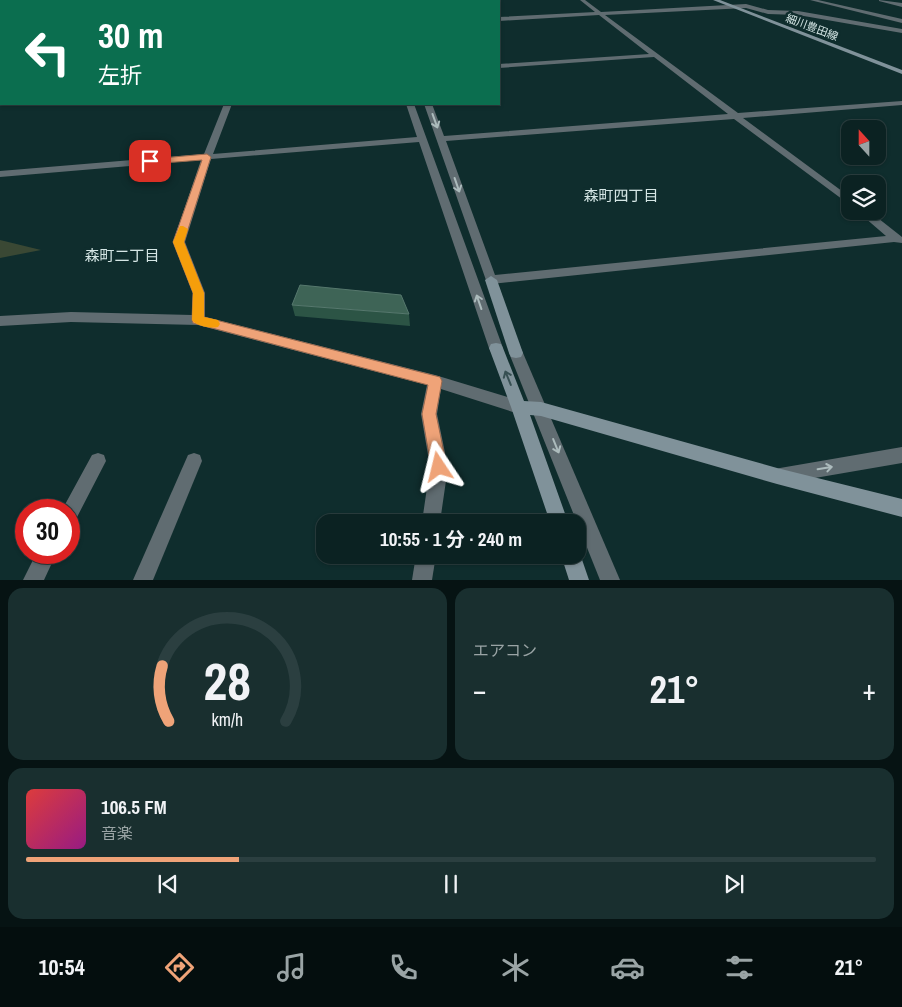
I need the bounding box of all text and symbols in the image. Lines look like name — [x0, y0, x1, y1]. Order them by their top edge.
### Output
street label: 細川豊田線 — [784, 11, 840, 43]
text: 30 m — [98, 12, 163, 59]
icon: left — [15, 20, 80, 85]
text: 左折 — [98, 60, 142, 90]
one-way arrow — [431, 113, 440, 128]
north arrow — [841, 120, 886, 165]
map controls — [841, 120, 886, 220]
pin — [129, 140, 171, 182]
icon: arrive — [136, 147, 164, 175]
button: layers — [841, 175, 886, 220]
one-way arrow — [453, 176, 462, 192]
district label: 森町四丁目 — [583, 185, 659, 206]
district label: 森町二丁目 — [84, 245, 160, 266]
one-way arrow — [474, 294, 483, 310]
one-way arrow — [502, 371, 512, 386]
one-way arrow — [552, 438, 561, 453]
position arrow — [412, 440, 464, 492]
one-way arrow — [817, 463, 833, 473]
speed limit sign: 30 — [15, 499, 80, 564]
text: 10:55 · 1 分 · 240 m — [380, 526, 522, 552]
text: エアコン — [473, 639, 537, 661]
text: 28 — [204, 646, 251, 716]
text: 21° — [650, 664, 699, 715]
text: − — [473, 671, 486, 709]
text: + — [863, 671, 876, 709]
text: km/h — [212, 708, 243, 732]
text: 106.5 FM — [101, 794, 167, 820]
text: 音楽 — [101, 822, 133, 844]
icon: previous — [154, 870, 182, 898]
icon: pause — [437, 870, 465, 898]
icon: next — [720, 870, 748, 898]
icon: directions — [162, 950, 197, 985]
icon: music — [274, 950, 309, 985]
icon: phone — [386, 950, 421, 985]
icon: climate — [498, 950, 533, 985]
icon: car — [610, 950, 645, 985]
icon: filters — [722, 950, 757, 985]
text: 10:54 — [39, 952, 85, 982]
text: 21° — [834, 952, 863, 982]

